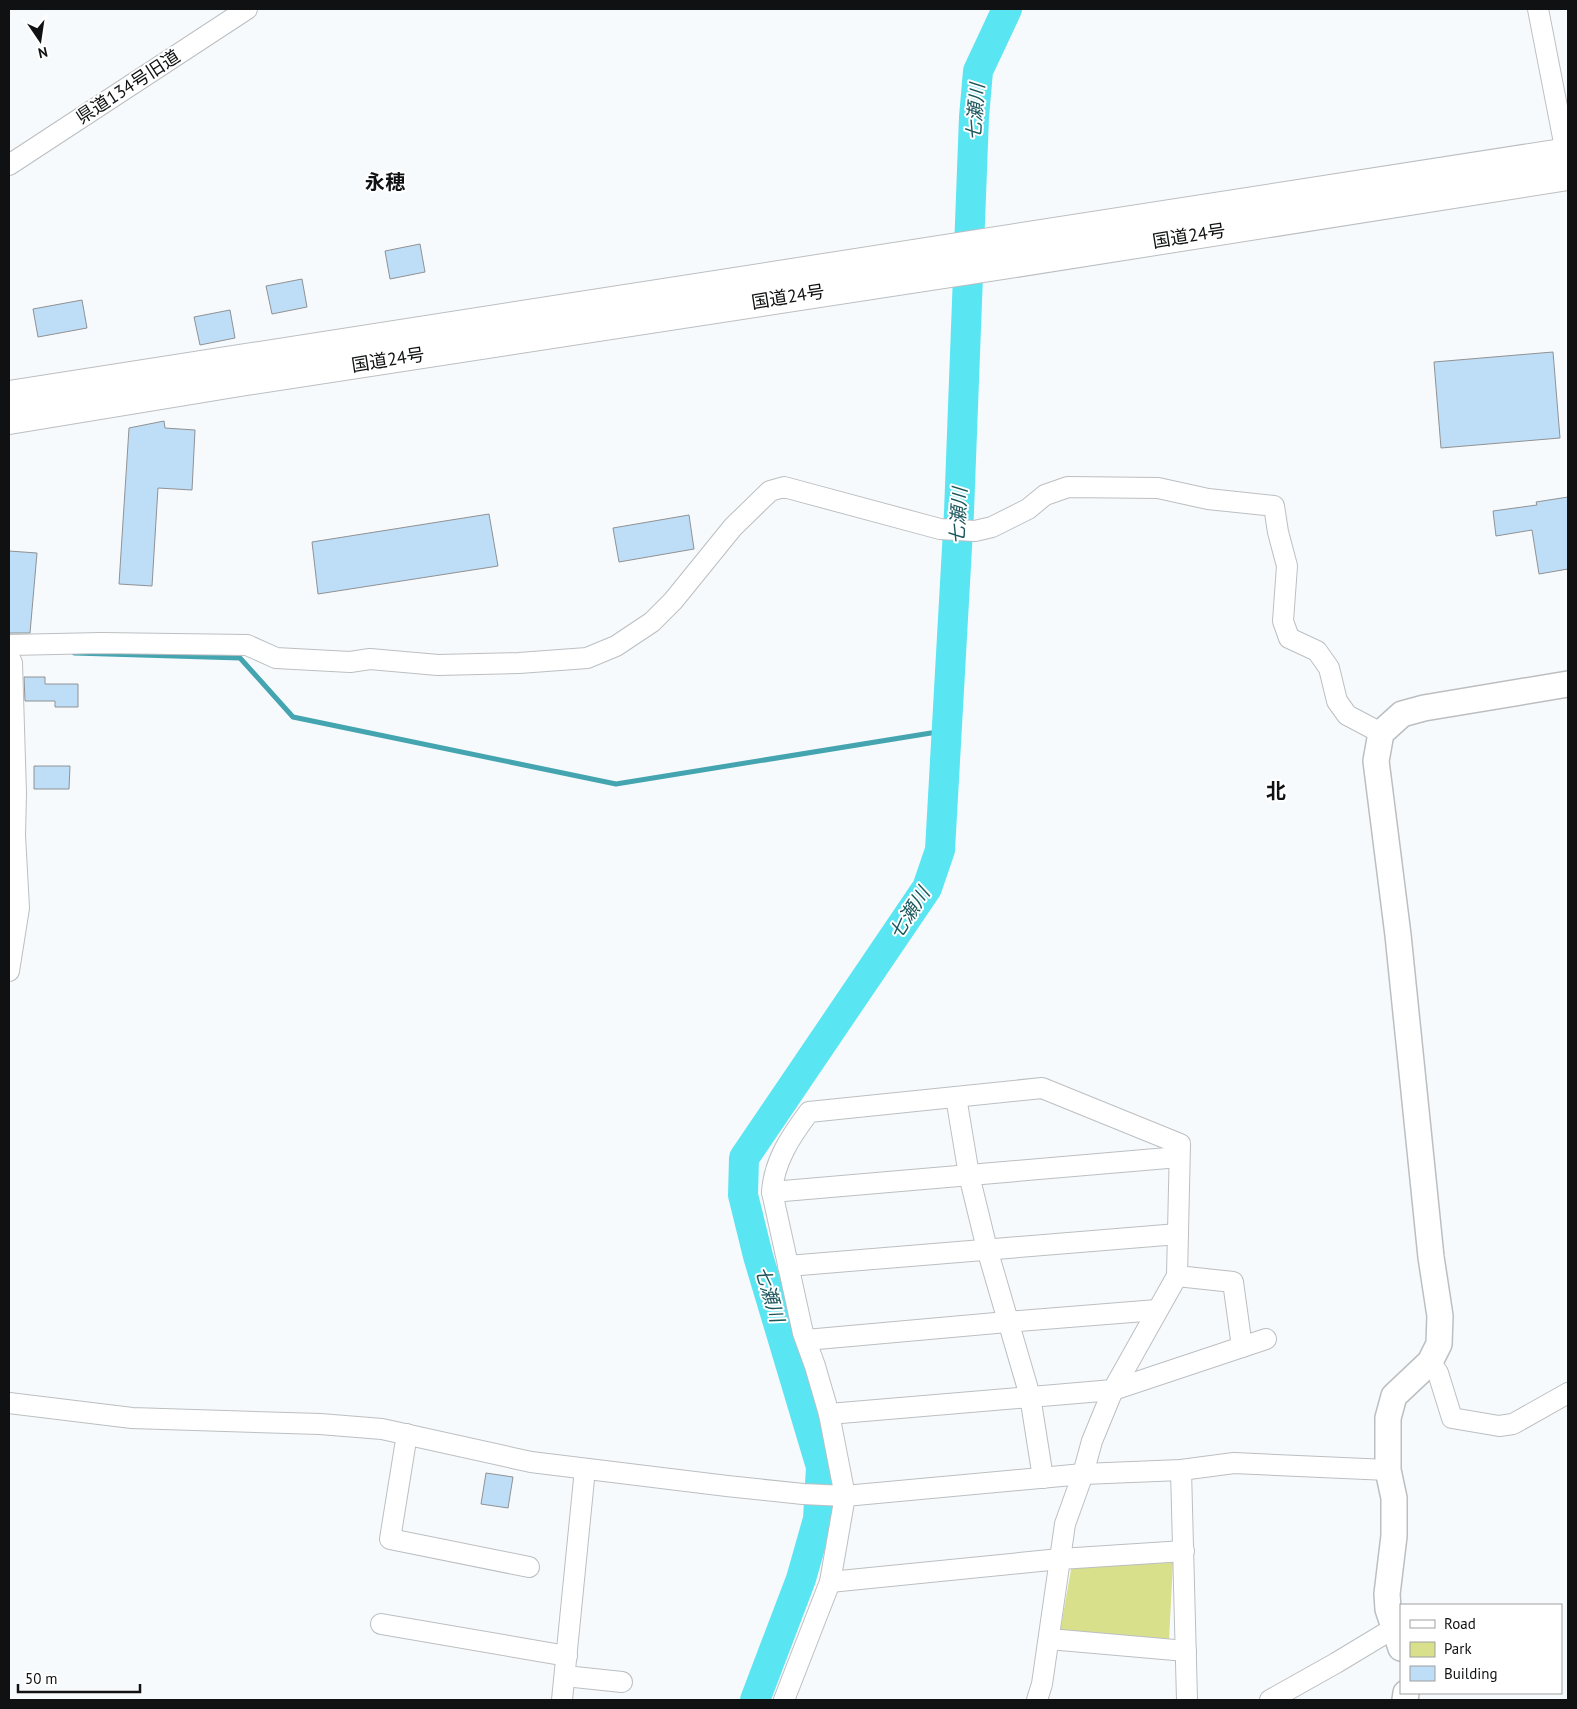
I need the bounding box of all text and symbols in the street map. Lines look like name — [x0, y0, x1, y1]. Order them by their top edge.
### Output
north arrow — [15, 15, 65, 65]
text: N — [36, 43, 49, 62]
street label: 県道134号旧道 — [71, 44, 184, 129]
water label: 七瀬川 — [961, 81, 989, 141]
district label: 永穂 — [365, 169, 406, 195]
street label: 国道24号 — [1151, 218, 1227, 253]
street label: 国道24号 — [750, 279, 826, 314]
street label: 国道24号 — [350, 342, 426, 377]
water label: 七瀬川 — [945, 485, 972, 545]
district label: 北 — [1266, 778, 1286, 804]
water label: 七瀬川 — [883, 881, 936, 943]
water label: 七瀬川 — [750, 1263, 790, 1327]
legend — [1400, 1604, 1562, 1694]
text: Road — [1444, 1614, 1476, 1633]
text: Park — [1444, 1639, 1472, 1658]
scale bar — [18, 1662, 140, 1694]
text: Building — [1444, 1664, 1498, 1683]
text: 50 m — [25, 1669, 58, 1688]

